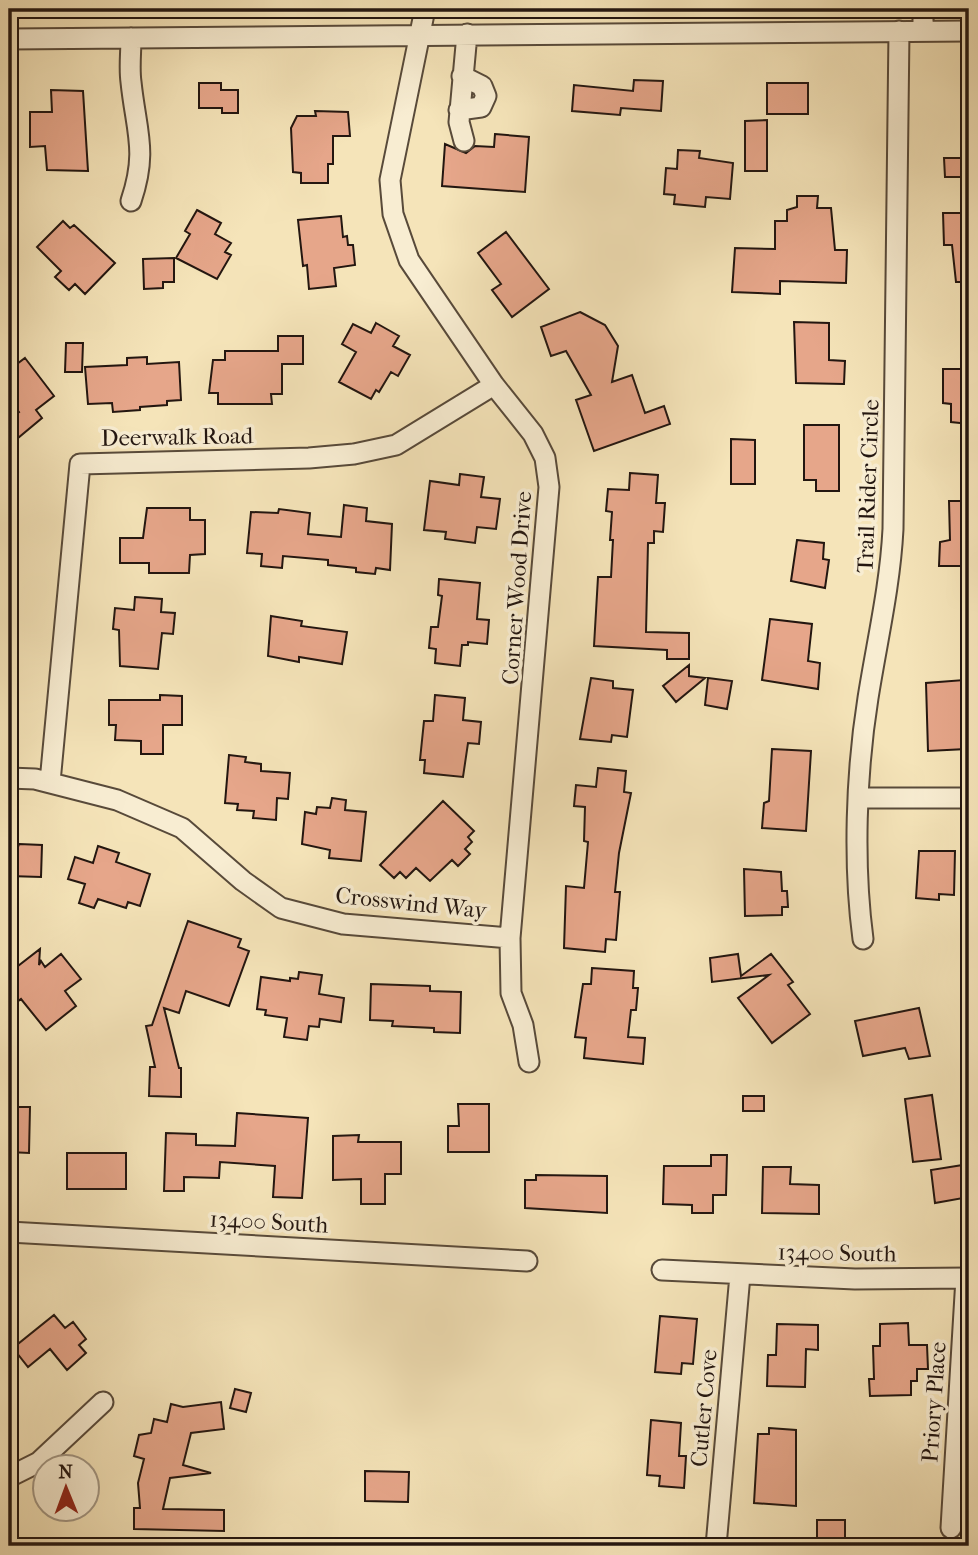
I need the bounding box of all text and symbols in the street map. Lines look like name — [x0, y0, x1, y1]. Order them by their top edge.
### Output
street label: Trail Rider Circle — [851, 399, 885, 573]
street label: Deerwalk Road — [101, 422, 254, 452]
street label: Corner Wood Drive — [497, 490, 537, 686]
street label: Crosswind Way — [334, 882, 489, 924]
street label: 13400 South — [209, 1205, 329, 1239]
street label: 13400 South — [777, 1238, 897, 1268]
street label: Priory Place — [916, 1341, 952, 1463]
street label: Cutler Cove — [685, 1348, 723, 1468]
north arrow — [32, 1454, 102, 1524]
text: N — [58, 1461, 74, 1483]

